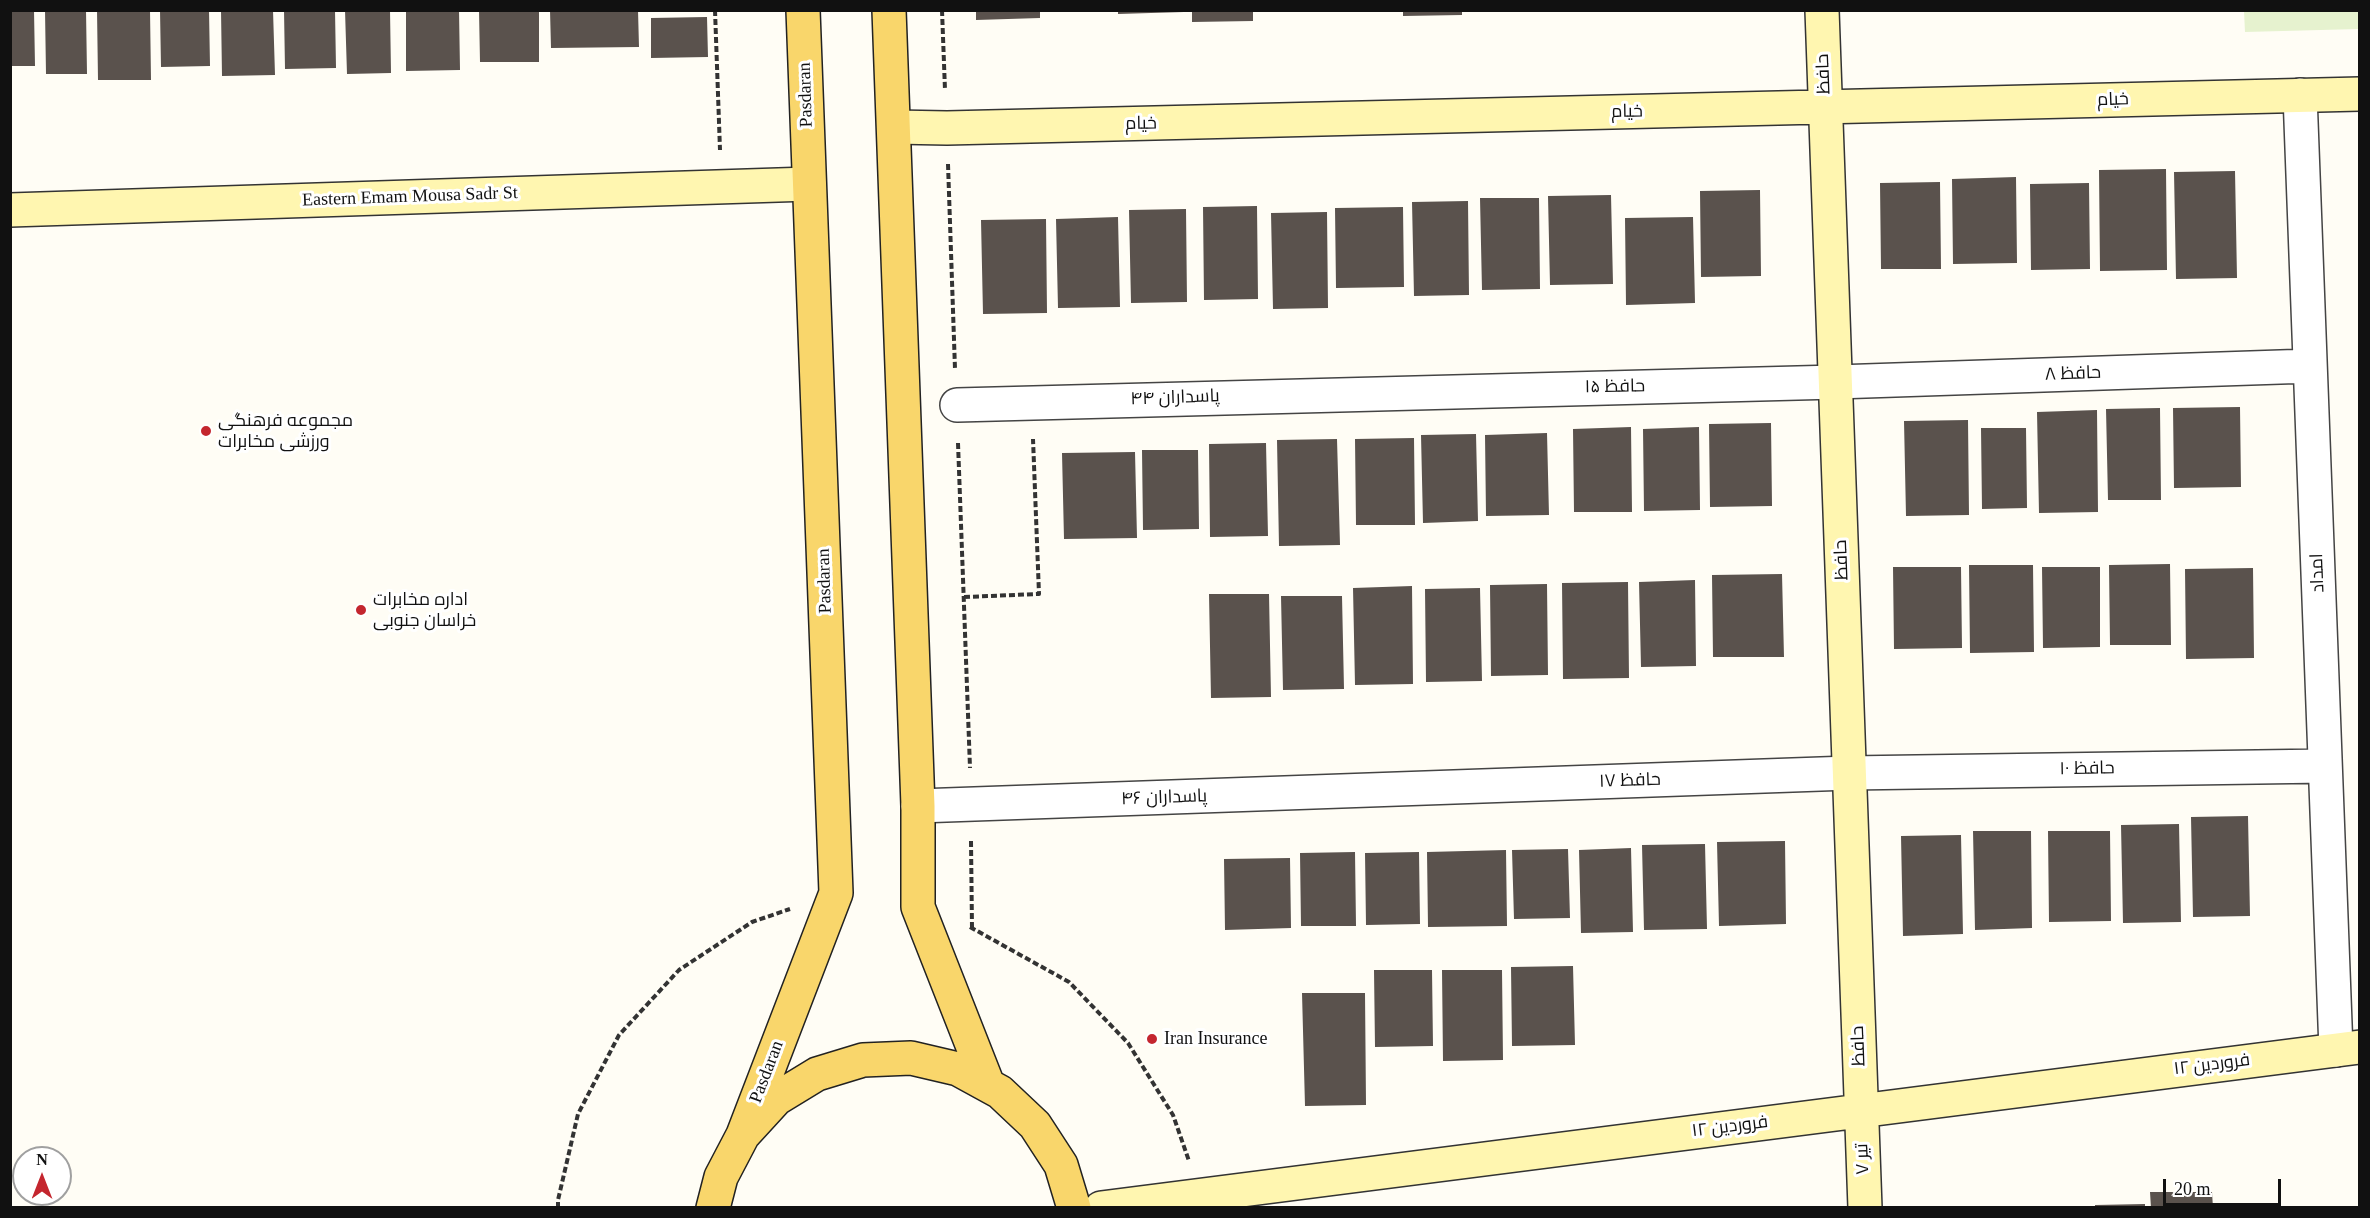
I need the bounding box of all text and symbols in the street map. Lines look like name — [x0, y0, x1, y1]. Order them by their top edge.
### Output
street label: حافظ — [1812, 53, 1836, 95]
street label: Pasdaran — [794, 62, 818, 128]
street label: خیام — [2097, 89, 2129, 111]
street label: خیام — [1611, 101, 1643, 123]
street label: خیام — [1125, 113, 1157, 135]
street label: Eastern Emam Mousa Sadr St — [302, 182, 518, 212]
street label: حافظ ۸ — [2044, 362, 2102, 386]
street label: حافظ ۱۵ — [1585, 376, 1645, 398]
street label: پاسداران ۴۴ — [1130, 386, 1220, 410]
place label: مجموعه فرهنگی ورزشی مخابرات — [218, 410, 353, 452]
marker: مجموعه فرهنگی ورزشی مخابرات — [199, 424, 213, 438]
street label: حافظ — [1830, 539, 1854, 581]
street label: Pasdaran — [813, 548, 837, 614]
street label: امداد — [2307, 553, 2329, 593]
place label: اداره مخابرات خراسان جنوبی — [373, 589, 476, 632]
marker: اداره مخابرات خراسان جنوبی — [354, 603, 368, 617]
street label: حافظ ۱۰ — [2059, 758, 2115, 780]
street label: حافظ ۱۷ — [1599, 769, 1661, 793]
street label: پاسداران ۴۶ — [1121, 786, 1207, 810]
street label: حافظ — [1847, 1025, 1871, 1067]
place label: Iran Insurance — [1164, 1028, 1267, 1050]
marker: Iran Insurance — [1145, 1032, 1159, 1046]
street label: Pasdaran — [745, 1038, 789, 1106]
street label: ۱۲ فروردین — [2173, 1050, 2251, 1080]
street label: ۱۲ فروردین — [1691, 1112, 1769, 1142]
street label: ۷ تیر — [1852, 1143, 1874, 1175]
north arrow — [12, 1146, 72, 1206]
text: N — [36, 1151, 48, 1168]
scale bar — [2166, 1167, 2284, 1205]
text: 20 m — [2174, 1179, 2211, 1199]

